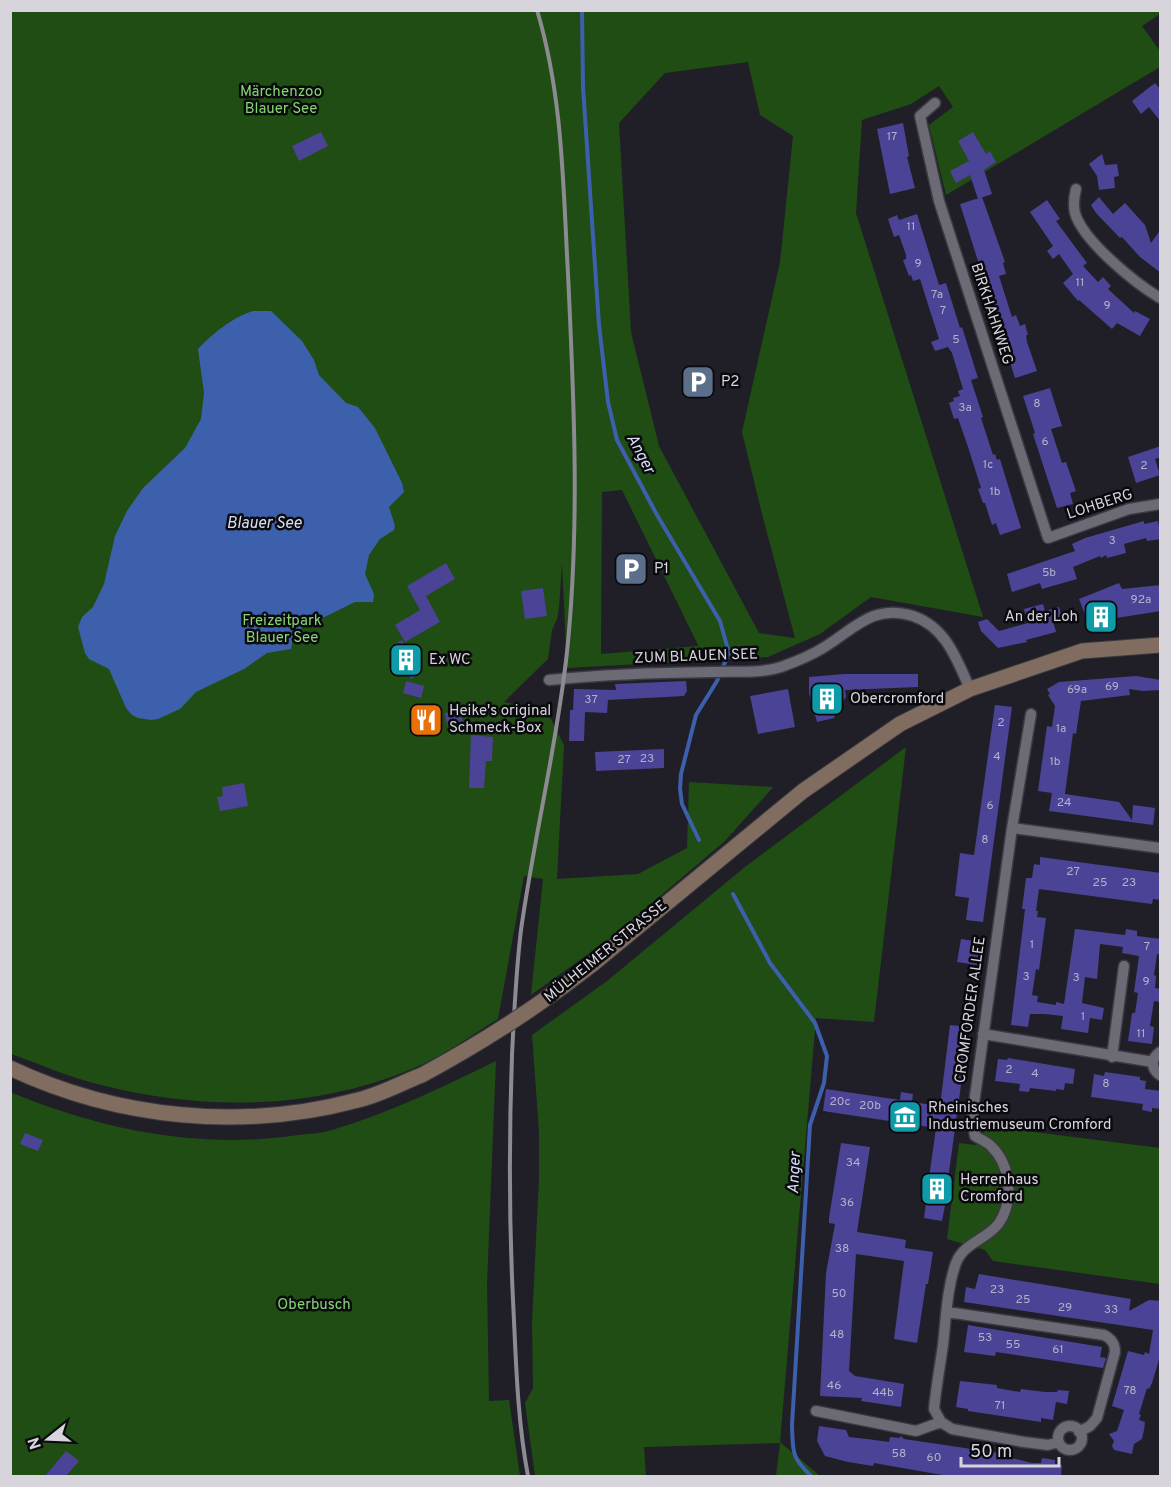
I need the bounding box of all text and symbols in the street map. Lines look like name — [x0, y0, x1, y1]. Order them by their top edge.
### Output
park label: Märchenzoo Blauer See — [240, 83, 322, 119]
house number: 17 — [887, 129, 897, 145]
house number: 11 — [907, 219, 915, 235]
house number: 9 — [914, 256, 922, 272]
street label: BIRKHAHNWEG — [966, 261, 1016, 367]
house number: 11 — [1076, 275, 1084, 291]
house number: 7a — [931, 287, 943, 303]
house number: 9 — [1103, 298, 1111, 314]
house number: 7 — [940, 303, 946, 319]
house number: 5 — [952, 332, 960, 348]
parking icon: P2 — [680, 364, 716, 400]
place label: P2 — [721, 373, 739, 392]
house number: 8 — [1033, 396, 1041, 412]
house number: 3a — [958, 400, 972, 416]
water label: Anger — [621, 431, 660, 479]
house number: 6 — [1041, 434, 1049, 450]
house number: 1c — [983, 457, 993, 473]
house number: 2 — [1140, 458, 1148, 474]
house number: 1b — [989, 484, 1001, 500]
street label: LOHBERG — [1064, 485, 1136, 525]
water label: Blauer See — [227, 514, 302, 534]
house number: 3 — [1108, 533, 1116, 549]
parking icon: P1 — [613, 551, 649, 587]
place label: P1 — [654, 560, 669, 579]
house number: 5b — [1042, 565, 1056, 581]
house number: 92a — [1131, 592, 1151, 608]
building icon: An der Loh — [1083, 599, 1119, 635]
place label: An der Loh — [1005, 608, 1078, 627]
park label: Freizeitpark Blauer See — [242, 612, 322, 648]
building icon: Ex WC — [388, 642, 424, 678]
street label: ZUM BLAUEN SEE — [634, 645, 758, 669]
place label: Ex WC — [429, 651, 471, 670]
house number: 69 — [1105, 679, 1119, 695]
building icon: Obercromford — [809, 681, 845, 717]
house number: 69a — [1067, 682, 1087, 698]
place label: Obercromford — [850, 690, 944, 709]
house number: 37 — [584, 692, 598, 708]
restaurant icon: Heike's original Schmeck-Box — [408, 702, 444, 738]
place label: Heike's original Schmeck-Box — [449, 702, 551, 738]
house number: 2 — [997, 715, 1005, 731]
house number: 1a — [1056, 721, 1066, 737]
house number: 4 — [993, 749, 1001, 765]
house number: 23 — [640, 751, 654, 767]
house number: 27 — [617, 752, 631, 768]
house number: 1b — [1049, 754, 1061, 770]
house number: 24 — [1057, 795, 1071, 811]
house number: 6 — [986, 798, 994, 814]
house number: 8 — [981, 832, 989, 848]
house number: 27 — [1066, 864, 1080, 880]
house number: 25 — [1093, 875, 1107, 891]
house number: 23 — [1122, 875, 1136, 891]
street label: MÜLHEIMER STRASSE — [540, 896, 671, 1007]
street label: CROMFORDER ALLEE — [951, 935, 991, 1085]
house number: 1 — [1030, 937, 1034, 953]
house number: 7 — [1144, 939, 1150, 955]
house number: 3 — [1022, 969, 1030, 985]
house number: 3 — [1072, 970, 1080, 986]
house number: 9 — [1142, 974, 1150, 990]
house number: 1 — [1081, 1009, 1085, 1025]
house number: 11 — [1137, 1026, 1145, 1042]
house number: 2 — [1005, 1062, 1013, 1078]
house number: 4 — [1031, 1066, 1039, 1082]
house number: 8 — [1102, 1076, 1110, 1092]
house number: 20c — [829, 1094, 851, 1110]
house number: 20b — [859, 1098, 881, 1114]
museum icon: Rheinisches Industriemuseum Cromford — [887, 1099, 923, 1135]
place label: Rheinisches Industriemuseum Cromford — [928, 1099, 1111, 1135]
water label: Anger — [784, 1149, 806, 1195]
house number: 34 — [846, 1155, 860, 1171]
building icon: Herrenhaus Cromford — [919, 1171, 955, 1207]
place label: Herrenhaus Cromford — [960, 1171, 1039, 1207]
house number: 36 — [840, 1195, 854, 1211]
house number: 38 — [835, 1241, 849, 1257]
house number: 23 — [990, 1282, 1004, 1298]
house number: 50 — [831, 1286, 847, 1302]
house number: 25 — [1016, 1292, 1030, 1308]
park label: Oberbusch — [277, 1296, 351, 1315]
house number: 29 — [1058, 1300, 1072, 1316]
house number: 33 — [1104, 1302, 1118, 1318]
house number: 48 — [830, 1327, 844, 1343]
house number: 53 — [978, 1330, 992, 1346]
house number: 55 — [1006, 1337, 1020, 1353]
house number: 61 — [1052, 1342, 1064, 1358]
house number: 46 — [827, 1378, 841, 1394]
house number: 78 — [1123, 1383, 1137, 1399]
house number: 44b — [872, 1385, 894, 1401]
house number: 71 — [995, 1398, 1005, 1414]
north arrow — [18, 1409, 78, 1469]
scale bar — [961, 1430, 1058, 1468]
text: N — [24, 1434, 47, 1452]
text: 50 m — [970, 1441, 1012, 1464]
house number: 58 — [892, 1446, 906, 1462]
house number: 60 — [927, 1450, 941, 1466]

